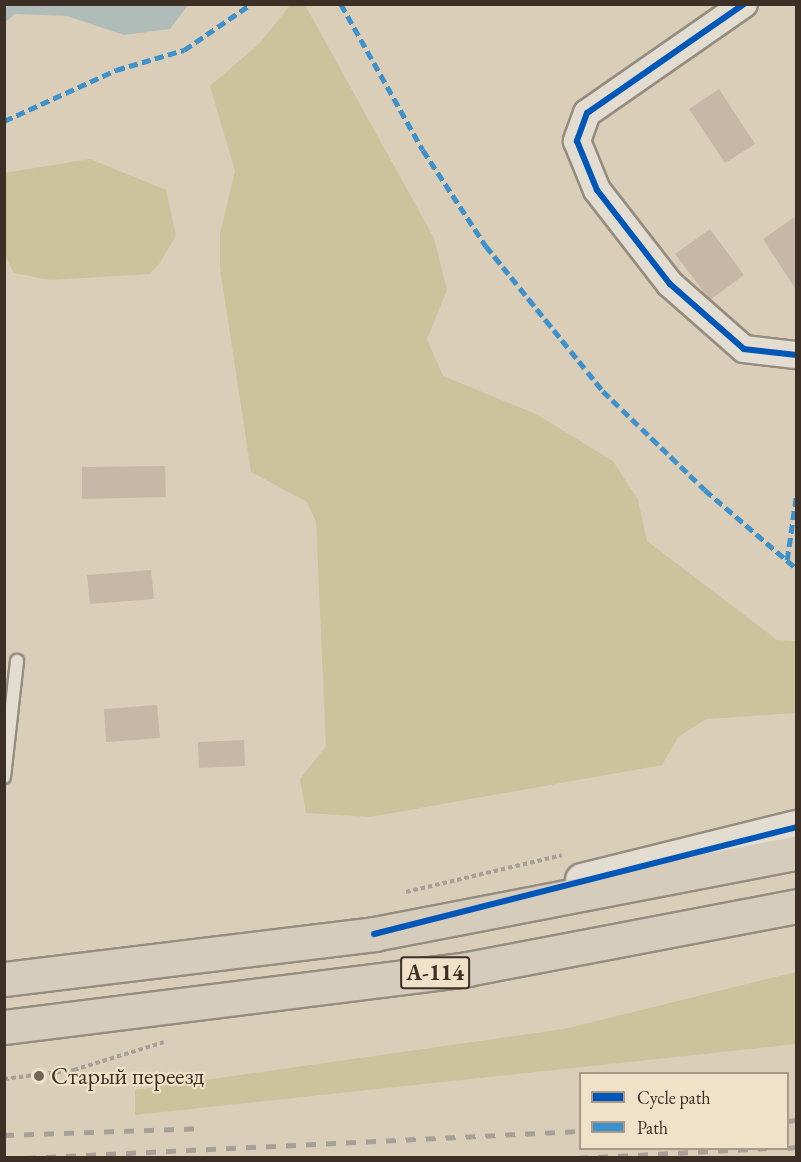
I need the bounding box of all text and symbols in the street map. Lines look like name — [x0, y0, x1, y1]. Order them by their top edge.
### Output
road number: А-114 — [399, 954, 471, 992]
place label: Старый переезд — [51, 1062, 204, 1090]
marker: Старый переезд — [32, 1069, 46, 1083]
legend — [579, 1072, 789, 1150]
text: Cycle path — [637, 1086, 711, 1109]
text: Path — [637, 1116, 668, 1139]

